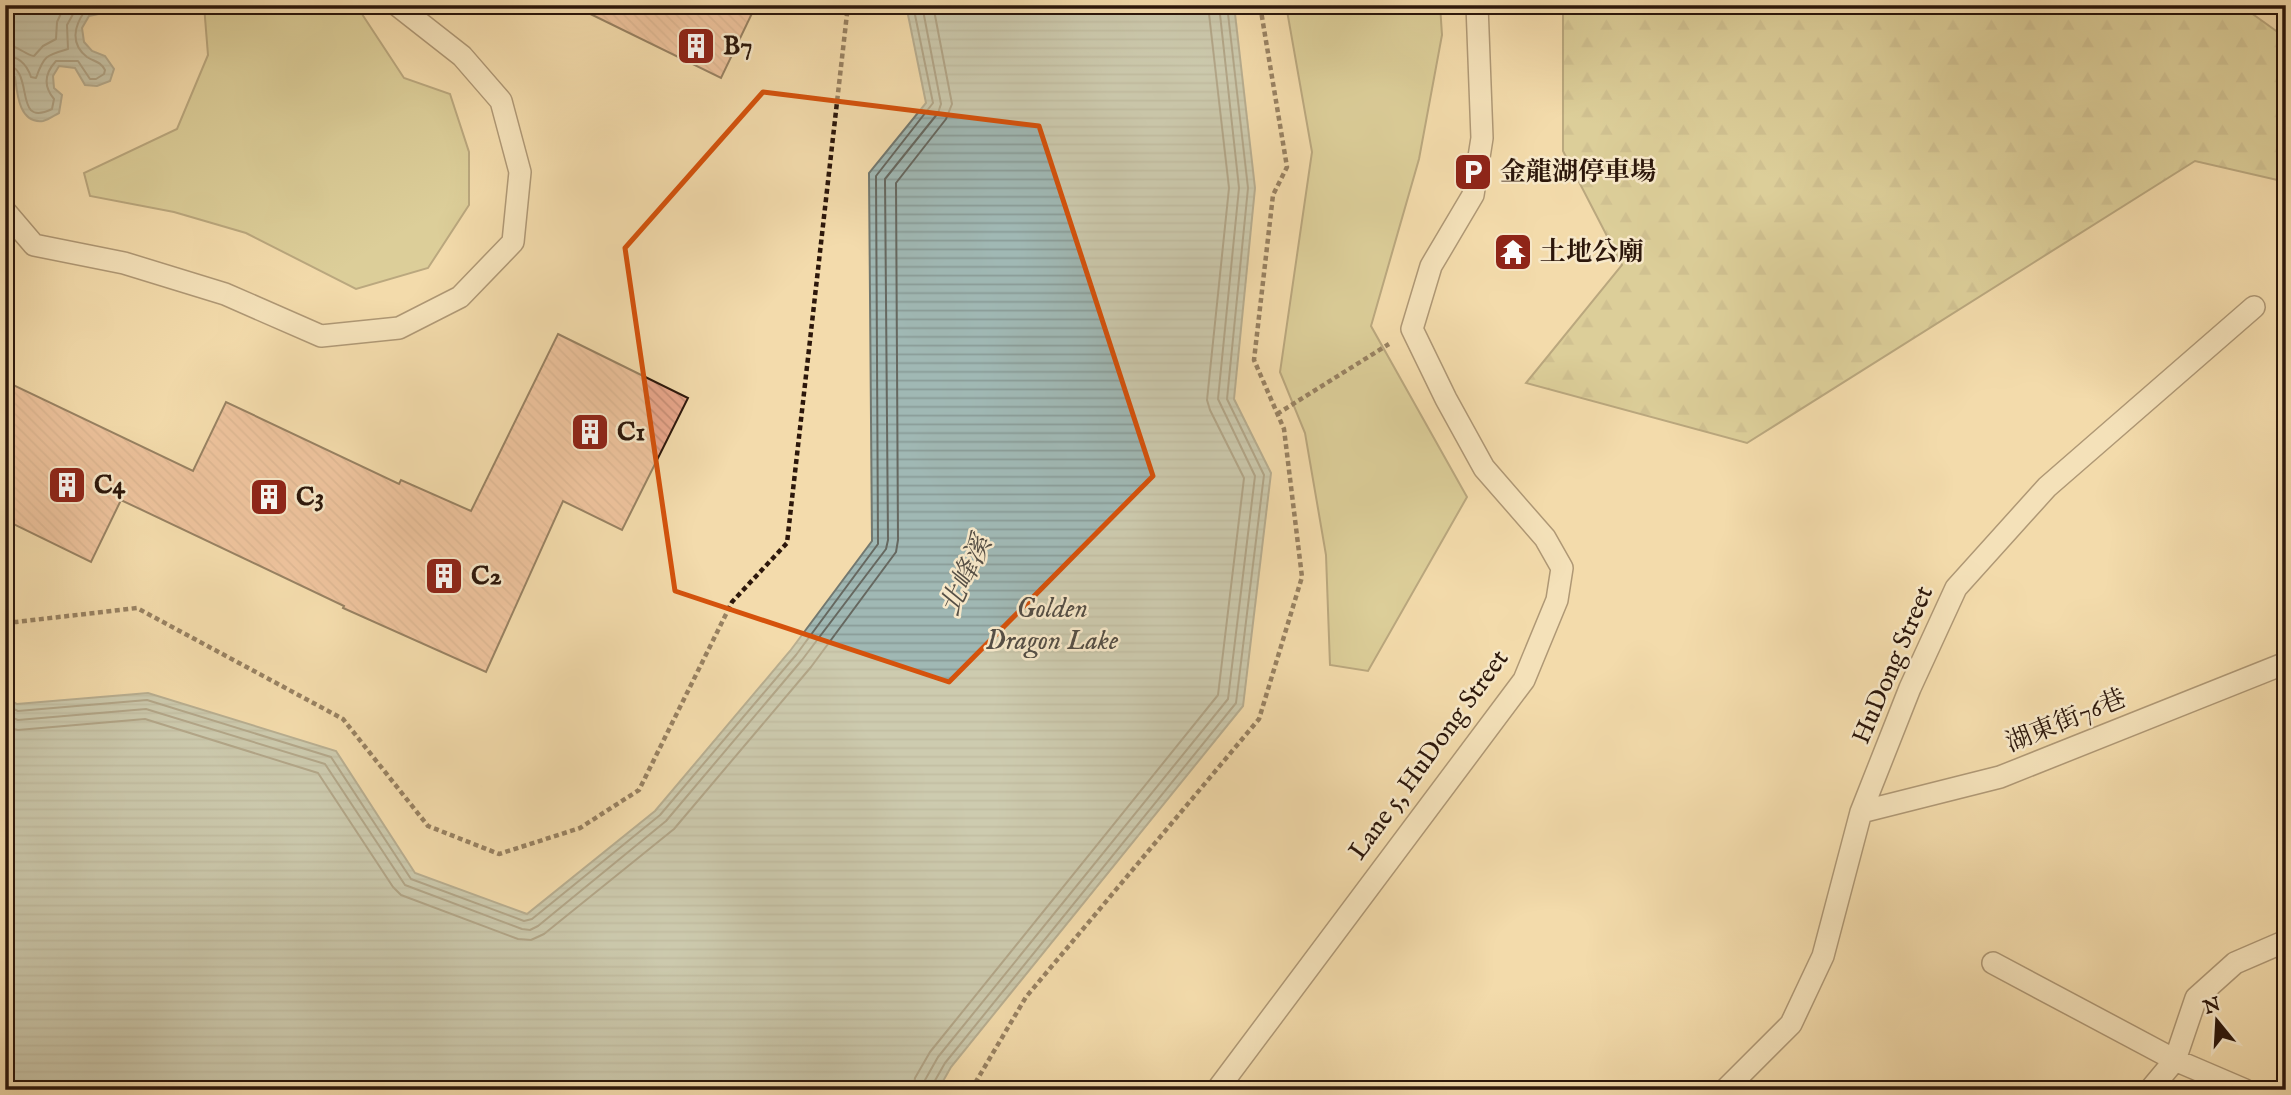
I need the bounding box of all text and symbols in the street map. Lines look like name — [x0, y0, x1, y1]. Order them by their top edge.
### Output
building icon: B7 — [675, 25, 717, 67]
place label: B7 — [723, 30, 752, 63]
parking icon: 金龍湖停車場 — [1452, 151, 1494, 193]
place label: 金龍湖停車場 — [1500, 156, 1656, 189]
temple icon: 土地公廟 — [1492, 231, 1534, 273]
place label: 土地公廟 — [1540, 236, 1644, 269]
building icon: C1 — [569, 411, 611, 453]
place label: C1 — [617, 416, 645, 449]
building icon: C4 — [46, 464, 88, 506]
place label: C4 — [94, 469, 127, 502]
building icon: C3 — [248, 476, 290, 518]
place label: C3 — [296, 481, 324, 514]
water label: 北峰溪 — [933, 528, 1002, 621]
building icon: C2 — [423, 555, 465, 597]
place label: C2 — [471, 560, 502, 593]
street label: HuDong Street — [1845, 581, 1941, 749]
water label: Golden Dragon Lake — [986, 592, 1119, 659]
street label: Lane 5, HuDong Street — [1342, 643, 1516, 867]
street label: 湖東街76巷 — [2001, 682, 2131, 760]
north arrow — [2182, 986, 2252, 1056]
text: N — [2200, 993, 2224, 1021]

